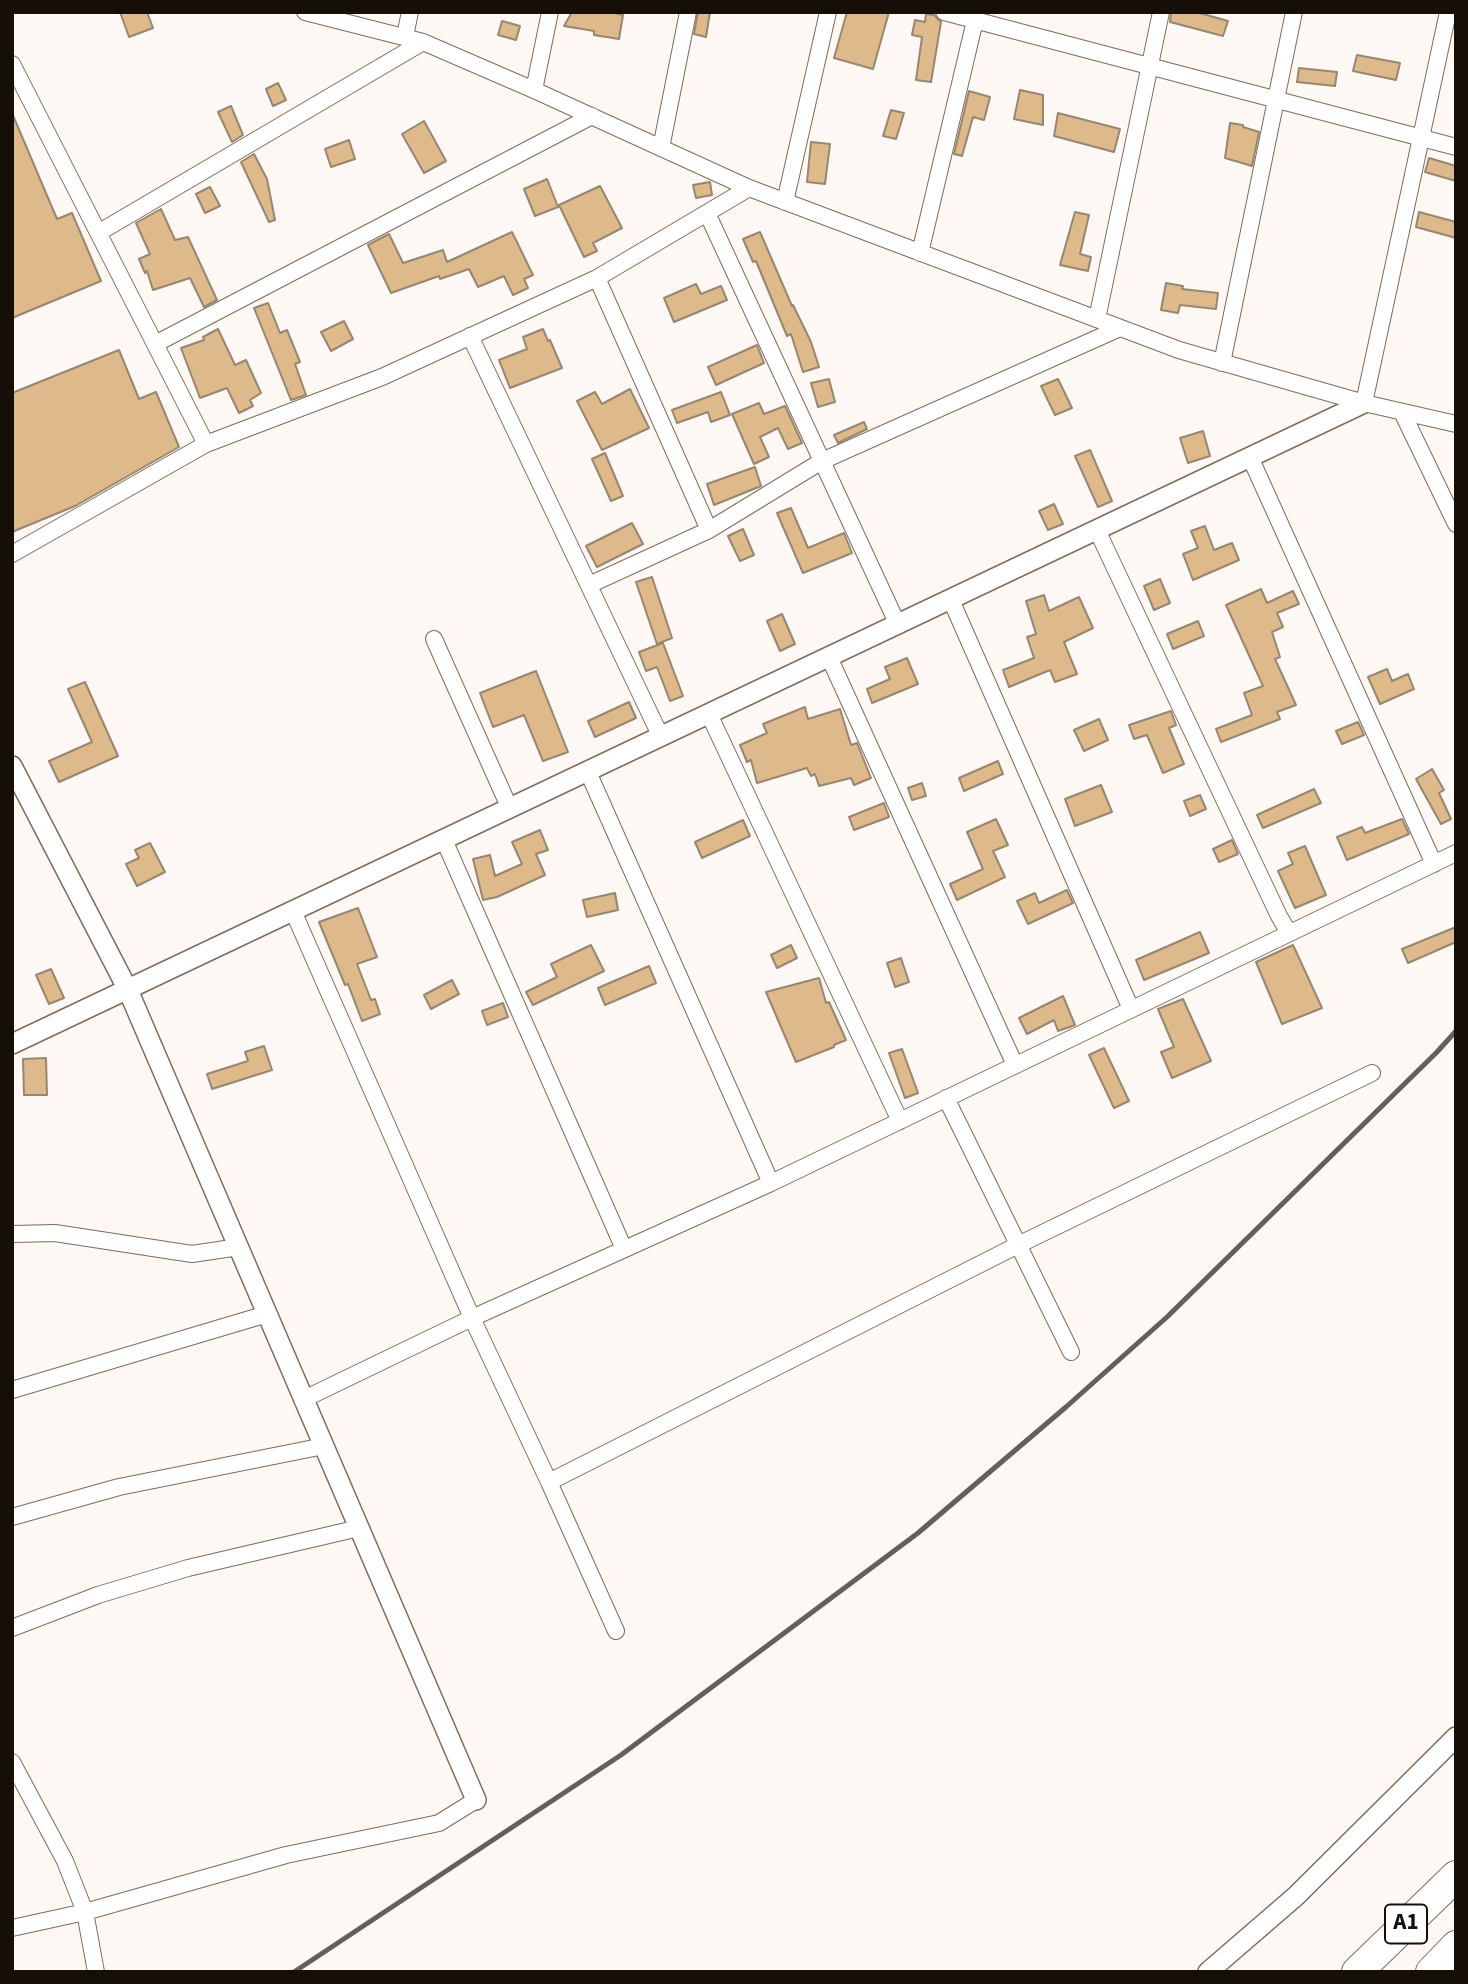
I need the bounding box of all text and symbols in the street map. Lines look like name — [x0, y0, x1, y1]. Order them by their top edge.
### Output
road number: A1 — [1385, 1904, 1427, 1943]

